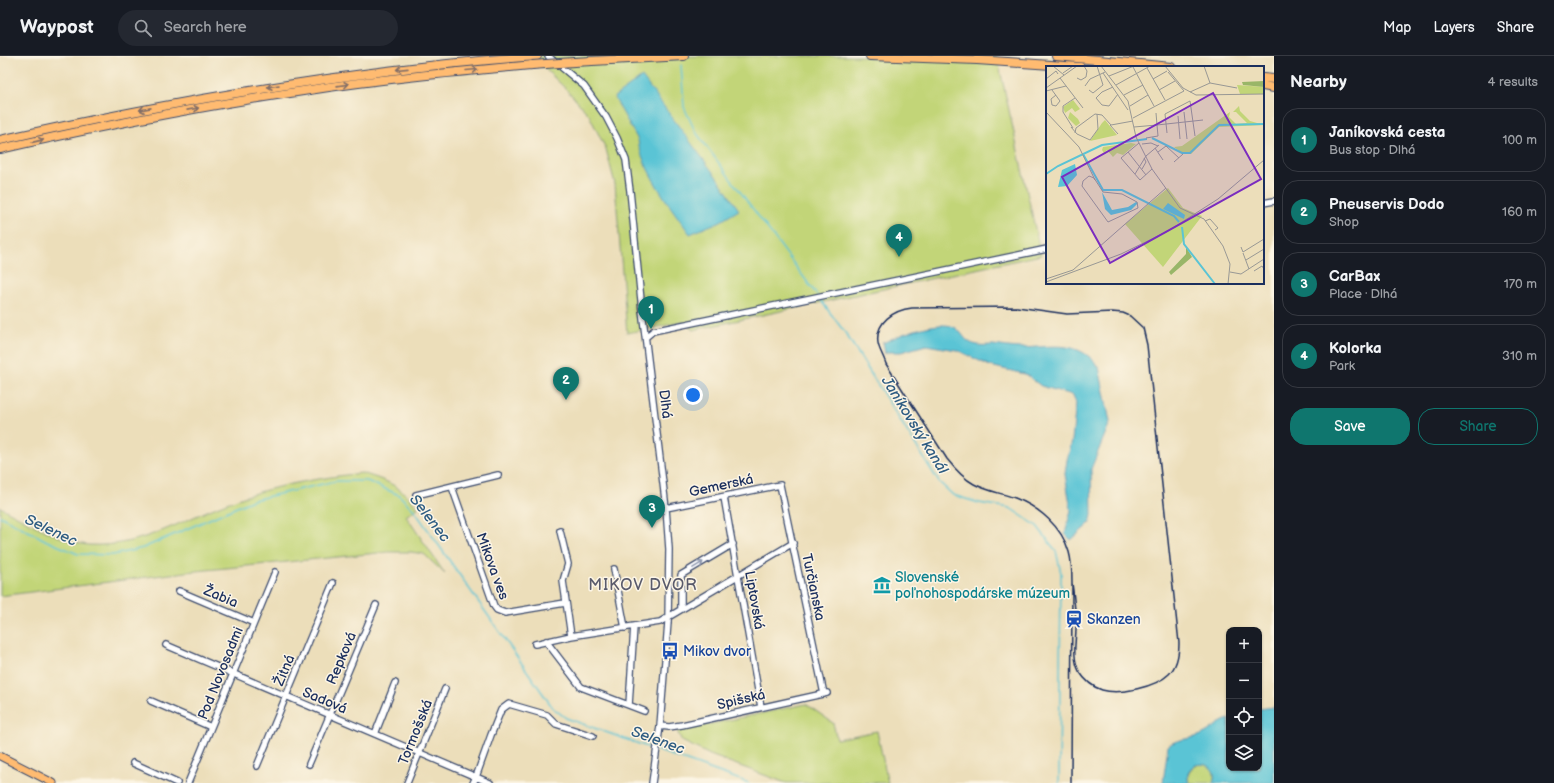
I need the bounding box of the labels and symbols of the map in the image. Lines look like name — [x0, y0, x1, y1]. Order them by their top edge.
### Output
one-way arrow — [396, 65, 409, 73]
inset map — [1046, 66, 1264, 284]
one-way arrow — [465, 67, 478, 74]
one-way arrow — [336, 81, 349, 89]
one-way arrow — [267, 83, 280, 91]
one-way arrow — [186, 104, 199, 112]
one-way arrow — [139, 105, 152, 113]
one-way arrow — [31, 136, 44, 144]
pin: 4 — [886, 224, 912, 257]
pin: 1 — [638, 296, 664, 329]
pin: 2 — [553, 367, 579, 400]
water label: Janíkovský kanál — [876, 372, 953, 478]
your location — [683, 385, 703, 405]
street label: Dlhá — [655, 389, 676, 420]
street label: Gemerská — [687, 470, 755, 501]
water label: Selenec — [405, 491, 454, 546]
pin: 3 — [639, 495, 665, 528]
water label: Selenec — [22, 510, 80, 551]
street label: Mikova ves — [473, 530, 512, 602]
street label: Turčianska — [798, 552, 829, 622]
one-way arrow — [692, 561, 704, 569]
street label: Liptovská — [741, 569, 768, 631]
place label: Slovenské poľnohospodárske múzeum — [895, 569, 1070, 602]
museum icon: Slovenské poľnohospodárske múzeum — [872, 575, 892, 595]
district label: MIKOV DVOR — [588, 576, 698, 595]
street label: Žabia — [200, 580, 241, 611]
station icon: Skanzen — [1064, 609, 1084, 629]
place label: Skanzen — [1087, 611, 1141, 628]
street label: Pod Novosadmi — [194, 624, 247, 722]
street label: Repková — [323, 629, 360, 687]
bus stop icon: Mikov dvor — [660, 641, 680, 661]
place label: Mikov dvor — [683, 643, 752, 660]
street label: Žitná — [269, 652, 299, 689]
street label: Sadová — [300, 683, 350, 717]
street label: Spišská — [715, 686, 767, 713]
street label: Tormošská — [395, 697, 436, 767]
water label: Selenec — [628, 722, 687, 759]

